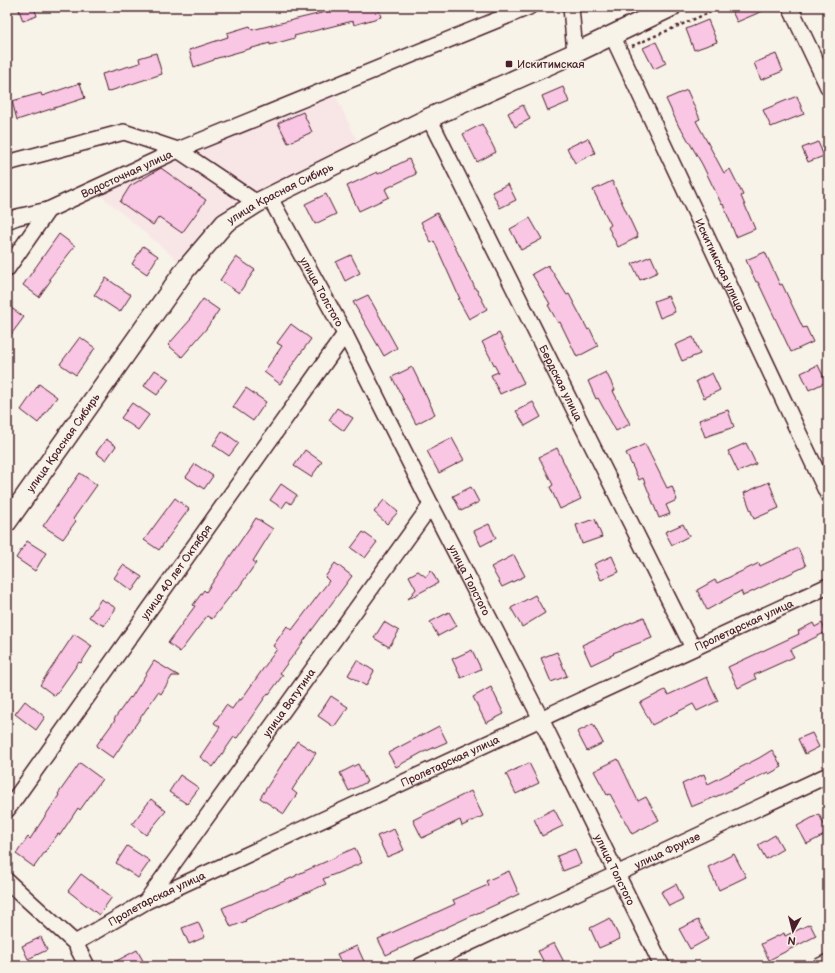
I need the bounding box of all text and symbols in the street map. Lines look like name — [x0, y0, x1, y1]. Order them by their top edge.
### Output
place label: Искитимская — [517, 58, 585, 71]
marker: Искитимская — [504, 59, 514, 69]
street label: Водосточная улица — [79, 147, 175, 201]
street label: улица Красная Сибирь — [225, 160, 336, 227]
street label: Искитимская улица — [692, 217, 747, 314]
street label: улица Толстого — [297, 255, 346, 329]
street label: Бердская улица — [536, 343, 585, 424]
street label: улица Красная Сибирь — [24, 391, 103, 495]
street label: улица 40 лет Октября — [138, 522, 215, 622]
street label: улица Толстого — [446, 543, 493, 618]
street label: Пролетарская улица — [693, 597, 796, 654]
street label: улица Ватутина — [260, 666, 319, 740]
street label: Пролетарская улица — [399, 733, 502, 790]
street label: улица Фрунзе — [633, 830, 702, 872]
street label: улица Толстого — [591, 832, 637, 908]
street label: Пролетарская улица — [106, 869, 208, 929]
north arrow — [773, 911, 813, 951]
text: N — [787, 933, 797, 947]

